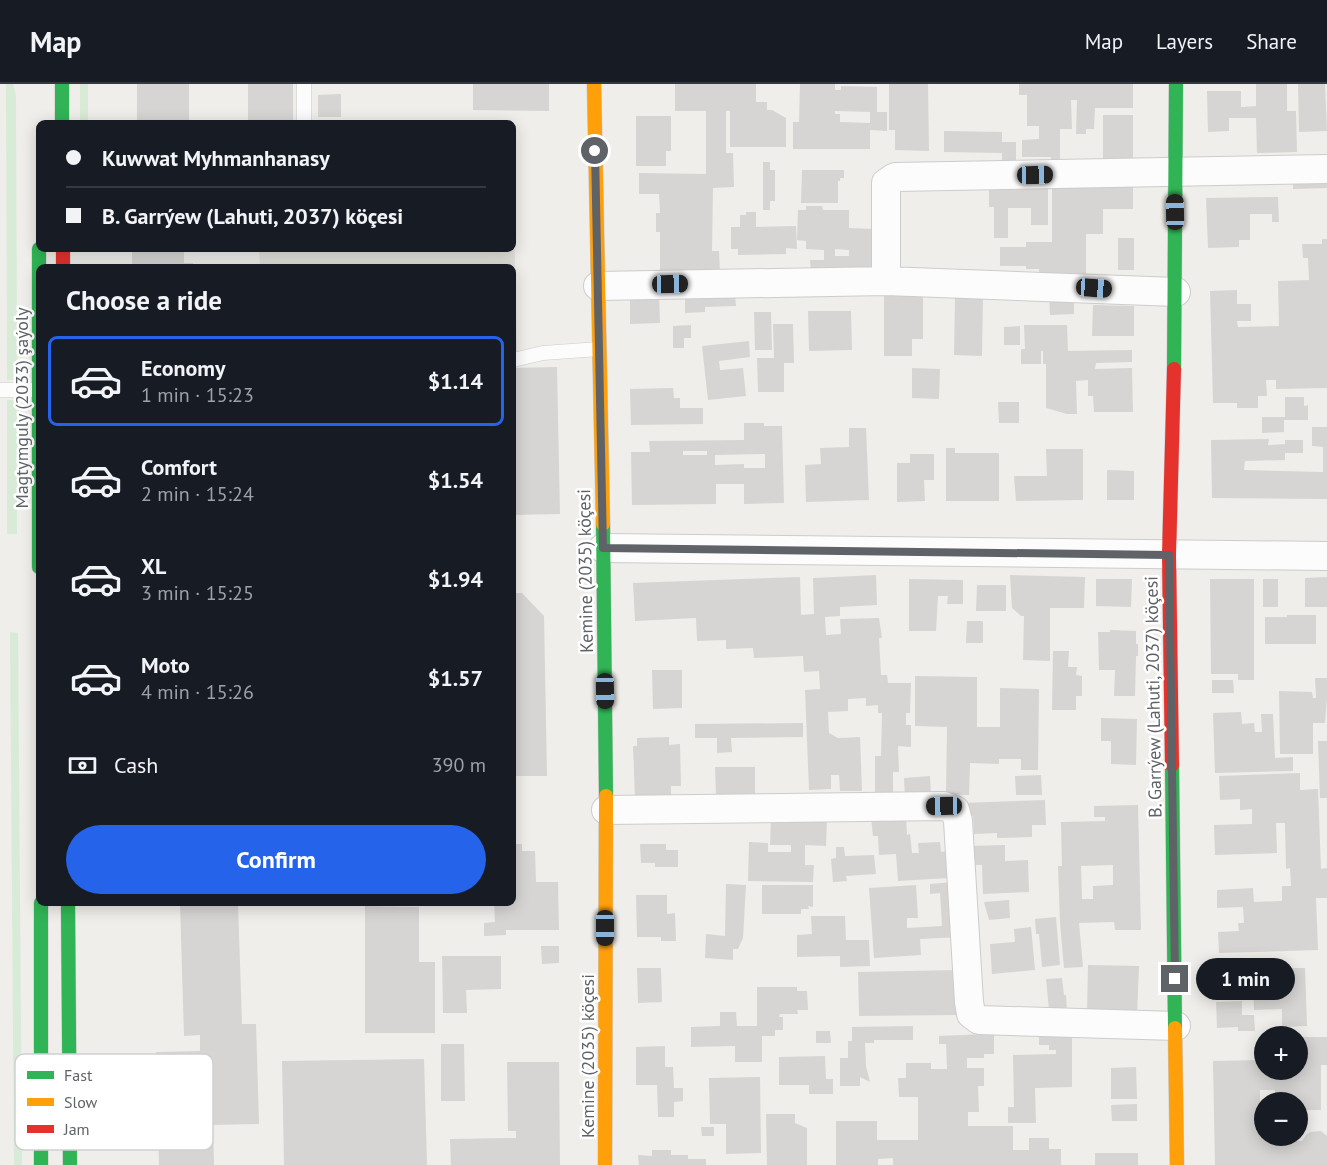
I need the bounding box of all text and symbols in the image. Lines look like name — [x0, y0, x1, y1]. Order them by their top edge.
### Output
text: Map — [30, 23, 81, 60]
text: Map — [1085, 28, 1123, 55]
text: Layers — [1156, 28, 1213, 55]
text: Share — [1246, 28, 1297, 55]
route start — [581, 137, 608, 164]
text: Kuwwat Myhmanhanasy — [102, 144, 330, 172]
car — [1017, 166, 1053, 184]
car — [1166, 194, 1184, 230]
text: B. Garrýew (Lahuti, 2037) köçesi — [102, 202, 403, 230]
car — [652, 275, 688, 293]
car — [1075, 278, 1113, 298]
text: Choose a ride — [66, 283, 222, 317]
street label: Magtymguly (2033) şaýoly — [10, 307, 33, 509]
icon: car — [69, 354, 123, 408]
text: Economy — [141, 354, 225, 382]
text: $1.14 — [428, 367, 483, 395]
text: 1 min · 15:23 — [141, 382, 254, 408]
icon: car — [69, 453, 123, 507]
text: Comfort — [141, 453, 217, 481]
text: $1.54 — [428, 466, 483, 494]
text: 2 min · 15:24 — [141, 481, 254, 507]
street label: Kemine (2035) köçesi — [572, 489, 598, 653]
icon: car — [69, 552, 123, 606]
text: XL — [141, 552, 166, 580]
text: $1.94 — [428, 565, 483, 593]
street label: B. Garrýew (Lahuti, 2037) köçesi — [1139, 576, 1167, 818]
text: 3 min · 15:25 — [141, 580, 254, 606]
icon: car — [69, 651, 123, 705]
text: Moto — [141, 651, 190, 679]
text: $1.57 — [428, 664, 483, 692]
car — [596, 673, 614, 709]
text: 4 min · 15:26 — [141, 679, 254, 705]
icon: cash — [66, 749, 99, 782]
text: Cash — [114, 751, 158, 779]
text: 390 m — [432, 752, 486, 778]
car — [926, 797, 962, 815]
button: Confirm — [66, 825, 486, 894]
car — [596, 910, 614, 946]
callout: 1 min — [1196, 958, 1295, 1000]
route end — [1161, 965, 1188, 992]
text: 1 min — [1221, 966, 1270, 992]
street label: Kemine (2035) köçesi — [576, 974, 599, 1138]
map controls — [1254, 1026, 1308, 1146]
button: + — [1254, 1026, 1308, 1080]
legend — [15, 1054, 213, 1150]
text: Fast — [64, 1065, 93, 1085]
text: Slow — [64, 1092, 98, 1112]
button: − — [1254, 1092, 1308, 1146]
text: Jam — [63, 1119, 90, 1139]

